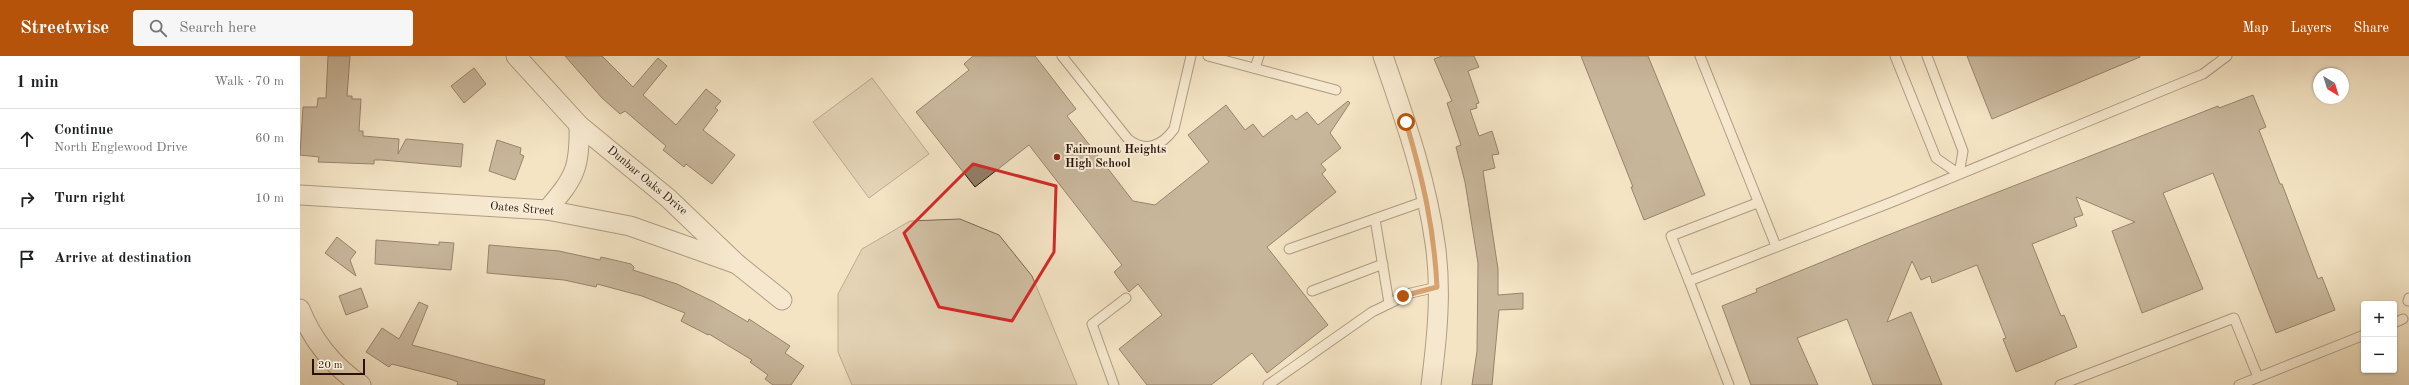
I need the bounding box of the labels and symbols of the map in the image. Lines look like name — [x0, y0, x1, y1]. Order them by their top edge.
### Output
north arrow — [2313, 68, 2349, 104]
route start — [1397, 113, 1415, 131]
street label: Dunbar Oaks Drive — [605, 144, 690, 218]
place label: Fairmount Heights High School — [1065, 144, 1166, 170]
marker: Fairmount Heights High School — [1052, 152, 1062, 162]
street label: Oates Street — [489, 200, 555, 218]
route end — [1394, 287, 1412, 305]
scale bar — [312, 357, 365, 376]

